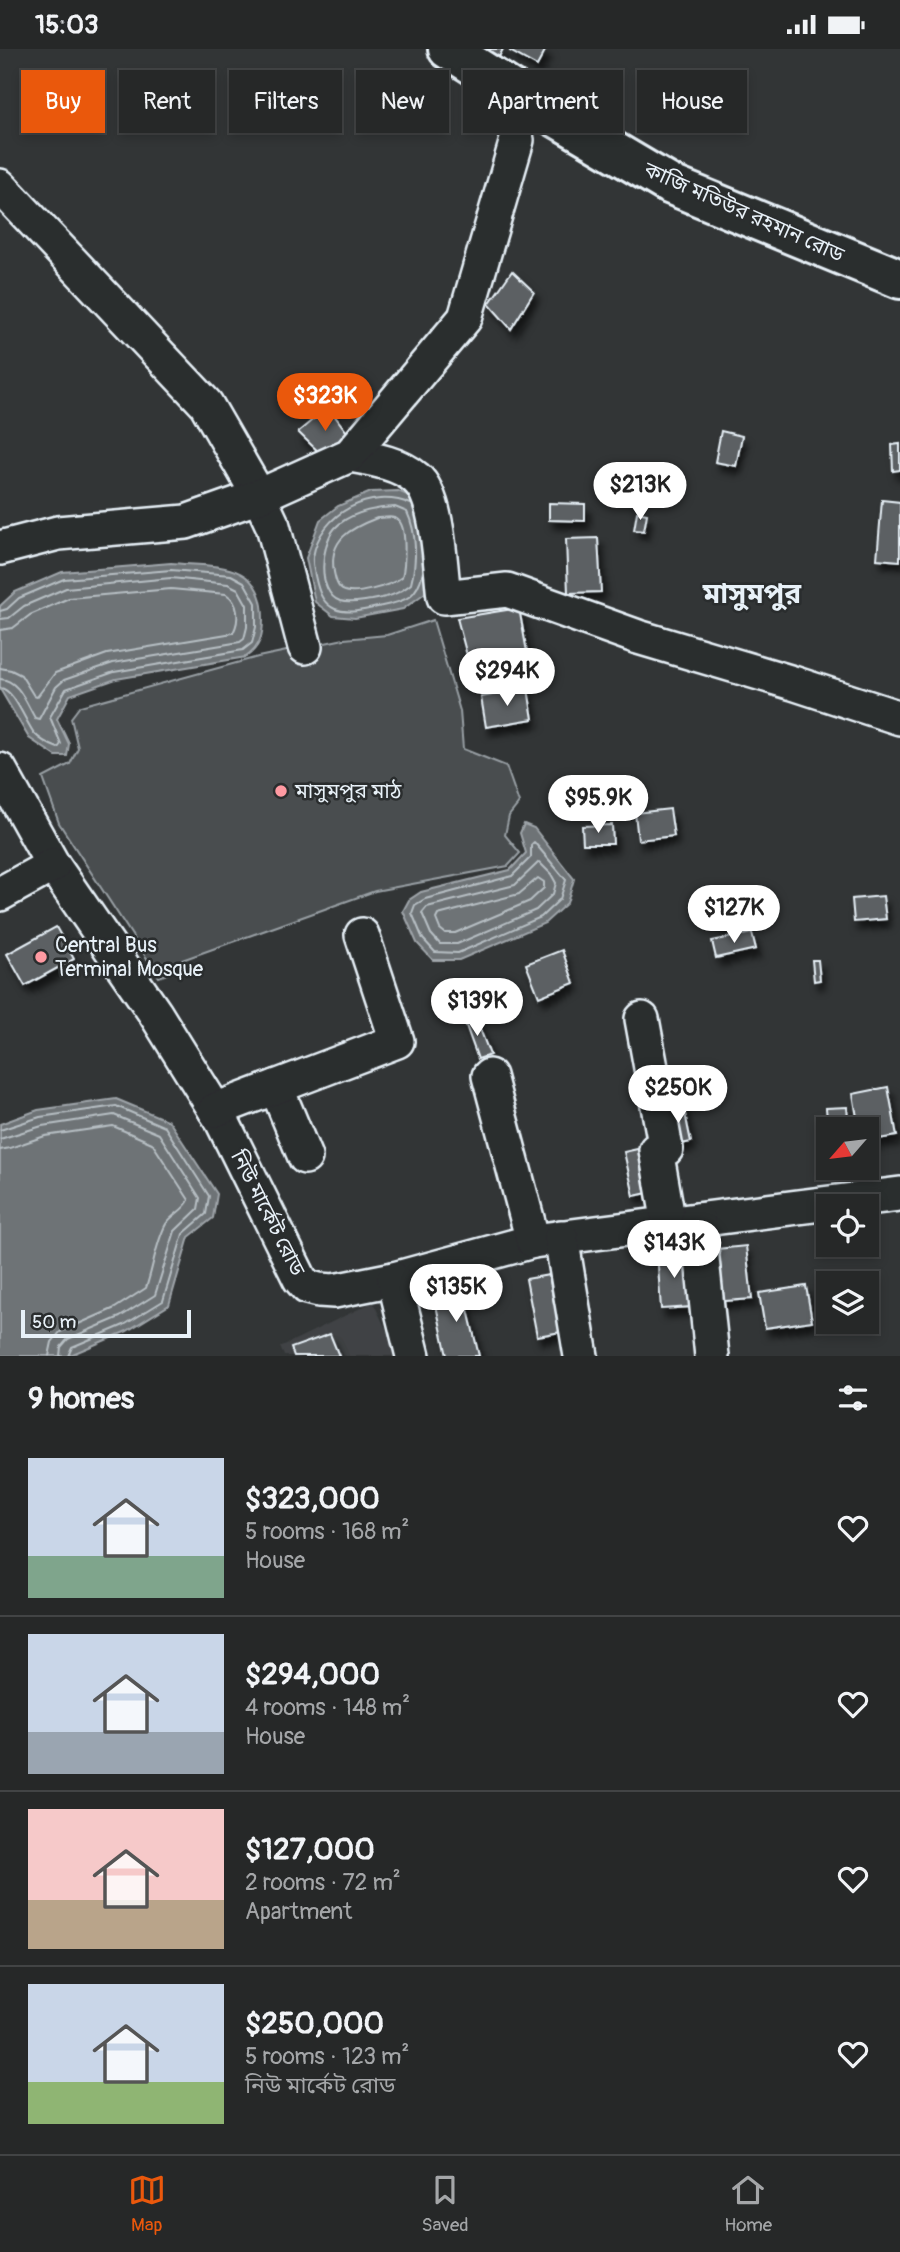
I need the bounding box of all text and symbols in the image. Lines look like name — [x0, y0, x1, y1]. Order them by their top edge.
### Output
text: 15:03 — [35, 9, 98, 41]
chip: Buy — [21, 70, 105, 133]
chip: Rent — [119, 70, 215, 133]
chip: Filters — [229, 70, 342, 133]
chip: New — [356, 70, 449, 133]
chip: Apartment — [463, 70, 623, 133]
chip: House — [637, 70, 747, 133]
street label: কাজি মতিউর রহমান রোড — [639, 156, 849, 269]
pin: $323K — [276, 373, 374, 433]
text: $323K — [293, 381, 357, 410]
pin: $213K — [591, 463, 689, 522]
text: $213K — [609, 470, 671, 499]
district label: মাসুমপুর — [702, 577, 802, 612]
pin: $294K — [458, 649, 556, 708]
text: $294K — [475, 656, 539, 685]
pin: $95.9K — [541, 775, 655, 835]
place label: মাসুমপুর মাঠ — [294, 778, 402, 805]
marker: মাসুমপুর মাঠ — [273, 783, 289, 799]
text: $95.9K — [564, 783, 632, 812]
pin: $127K — [685, 885, 783, 945]
text: $127K — [704, 893, 764, 922]
place label: Central Bus Terminal Mosque — [55, 932, 204, 983]
marker: Central Bus Terminal Mosque — [33, 949, 49, 965]
pin: $139K — [428, 979, 526, 1038]
text: $139K — [447, 986, 507, 1015]
pin: $250K — [629, 1065, 727, 1125]
text: $250K — [644, 1073, 712, 1102]
north arrow — [816, 1117, 878, 1179]
map controls — [816, 1117, 879, 1334]
street label: নিউ মার্কেট রোড — [224, 1145, 311, 1281]
button: locate — [816, 1194, 879, 1257]
pin: $143K — [625, 1221, 723, 1280]
text: $143K — [643, 1228, 705, 1257]
pin: $135K — [407, 1265, 505, 1324]
button: layers — [816, 1271, 879, 1334]
text: $135K — [426, 1272, 486, 1301]
scale bar — [21, 1307, 191, 1339]
text: 50 m — [32, 1310, 76, 1334]
icon: filters — [834, 1379, 872, 1417]
text: 9 homes — [28, 1380, 134, 1417]
text: $323,000 — [245, 1480, 380, 1517]
icon: home — [84, 1486, 168, 1570]
icon: heart — [834, 1509, 872, 1547]
text: 5 rooms · 168 m² — [245, 1517, 409, 1546]
text: House — [245, 1546, 305, 1575]
text: $294,000 — [245, 1656, 380, 1693]
icon: home — [84, 1662, 168, 1746]
icon: heart — [834, 1685, 872, 1723]
text: 4 rooms · 148 m² — [245, 1693, 410, 1722]
text: House — [245, 1722, 305, 1751]
text: $127,000 — [245, 1831, 375, 1868]
icon: home — [84, 1837, 168, 1921]
icon: heart — [834, 1860, 872, 1898]
text: 2 rooms · 72 m² — [245, 1868, 401, 1897]
text: Apartment — [245, 1897, 352, 1926]
text: $250,000 — [245, 2005, 384, 2042]
icon: home — [84, 2012, 168, 2096]
icon: heart — [834, 2035, 872, 2073]
text: 5 rooms · 123 m² — [245, 2042, 409, 2071]
text: নিউ মার্কেট রোড — [245, 2071, 395, 2100]
tab: Map — [128, 2171, 166, 2237]
tab: Saved — [421, 2171, 469, 2237]
tab: Home — [724, 2171, 772, 2237]

